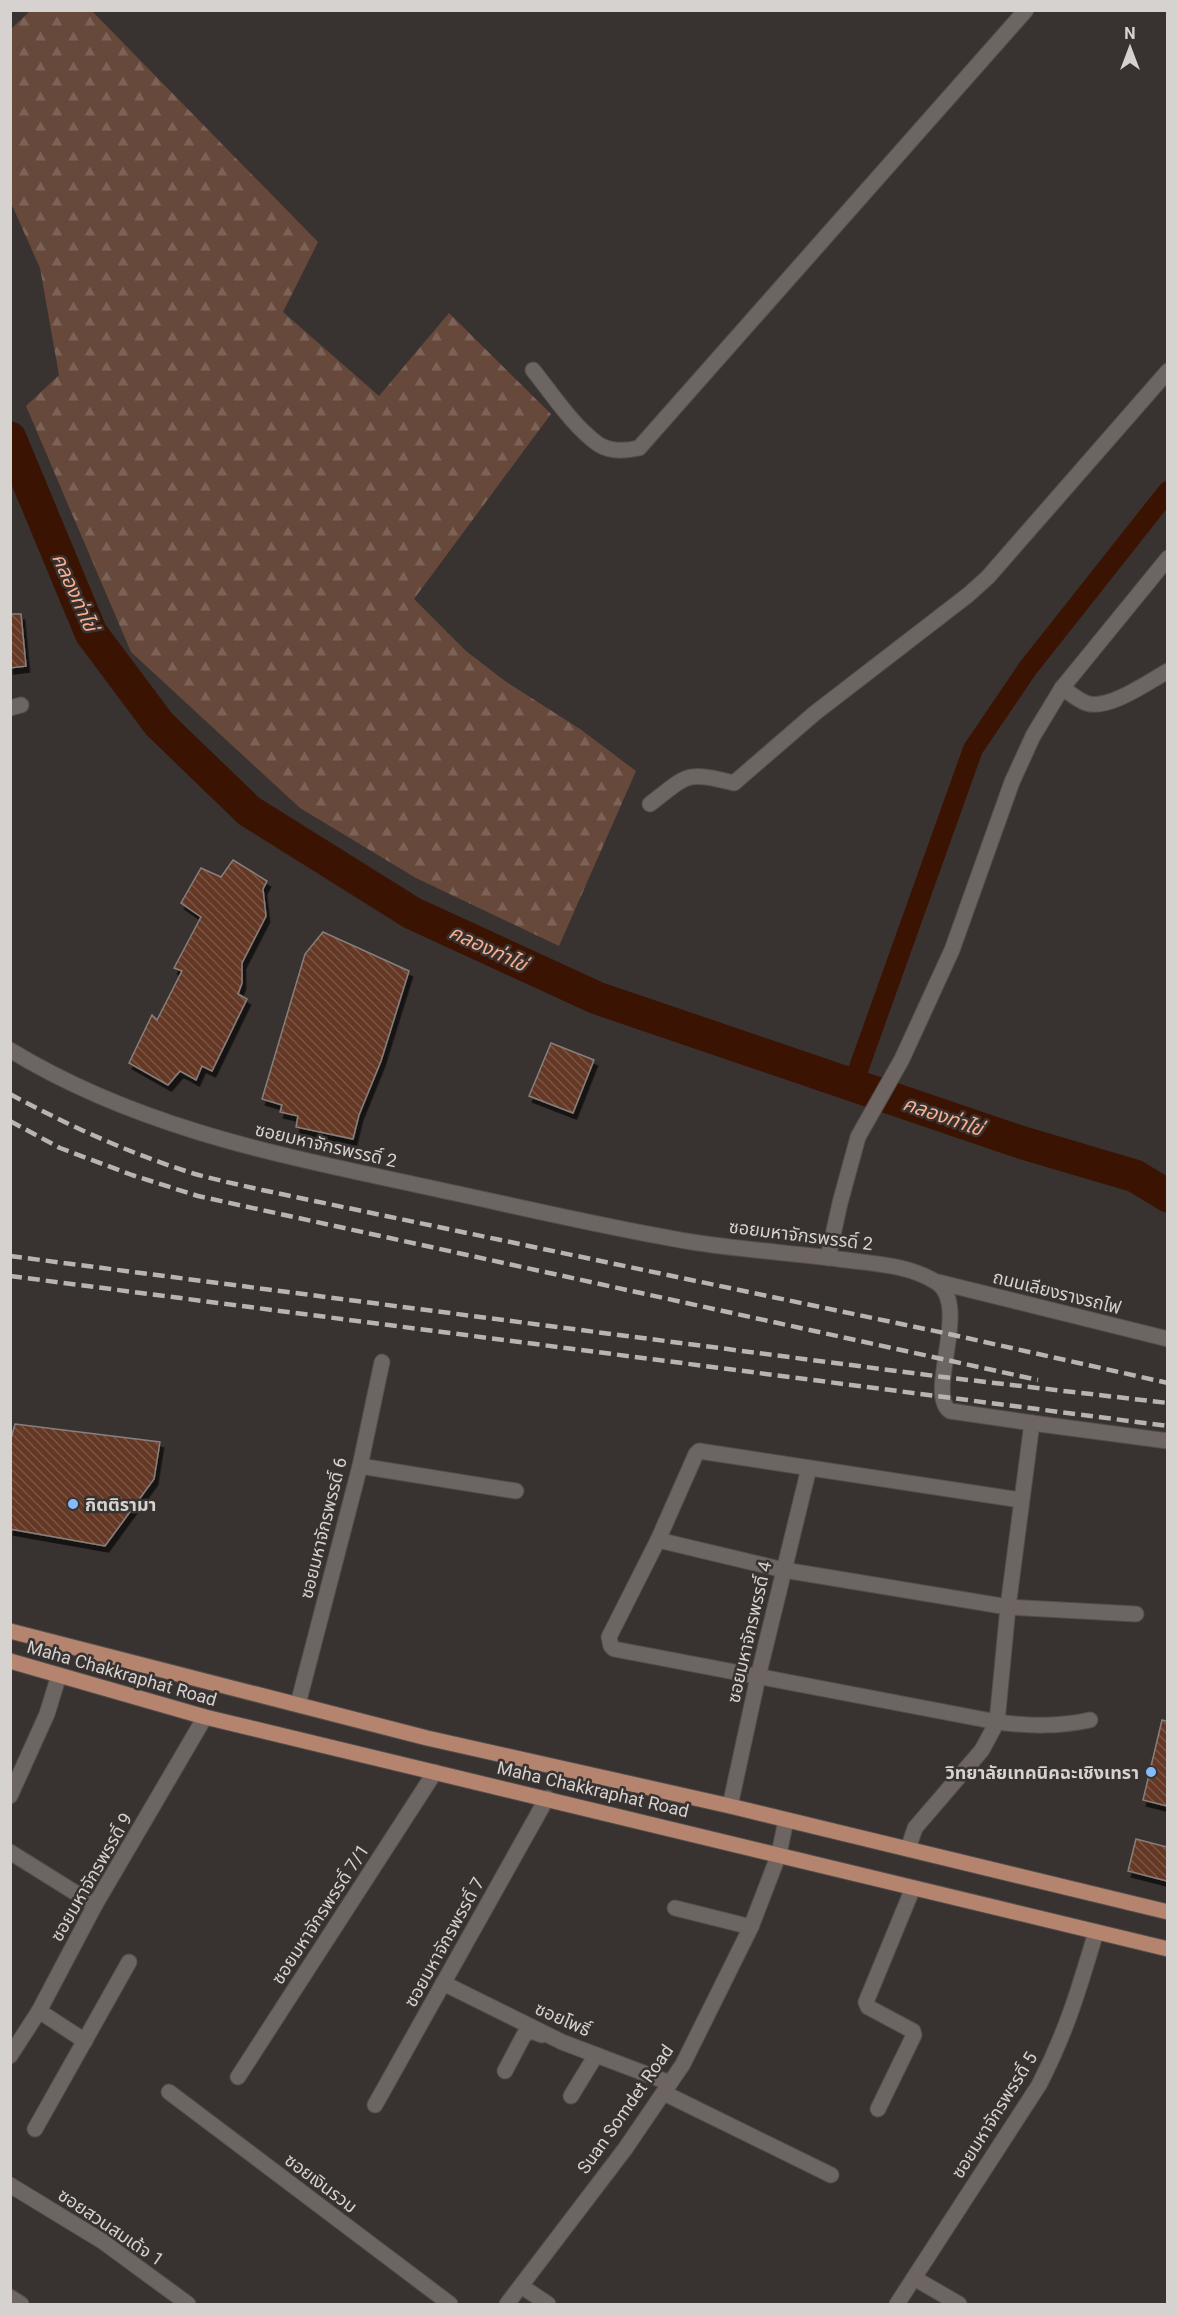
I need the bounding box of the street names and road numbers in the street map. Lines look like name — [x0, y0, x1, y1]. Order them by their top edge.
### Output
street label: ซอยมหาจักรพรรดิ์ 2 — [253, 1118, 399, 1172]
street label: ซอยมหาจักรพรรดิ์ 2 — [728, 1216, 874, 1254]
street label: ถนนเลียงรางรถไฟ — [991, 1266, 1123, 1318]
street label: ซอยมหาจักรพรรดิ์ 6 — [295, 1455, 351, 1601]
street label: ซอยมหาจักรพรรดิ์ 4 — [722, 1559, 776, 1705]
street label: Maha Chakkraphat Road — [25, 1636, 219, 1710]
street label: Maha Chakkraphat Road — [495, 1757, 691, 1821]
street label: ซอยมหาจักรพรรดิ์ 9 — [46, 1809, 136, 1945]
street label: ซอยมหาจักรพรรดิ์ 7/1 — [267, 1840, 373, 1988]
street label: ซอยมหาจักรพรรดิ์ 7 — [400, 1874, 488, 2010]
street label: ซอยโพธิ์ — [532, 1998, 594, 2041]
street label: Suan Somdet Road — [573, 2040, 677, 2178]
street label: ซอยมหาจักรพรรดิ์ 5 — [947, 2048, 1041, 2182]
street label: ซอยเงินรวม — [281, 2149, 361, 2217]
street label: ซอยสวนสมเด้จ 1 — [54, 2184, 168, 2270]

